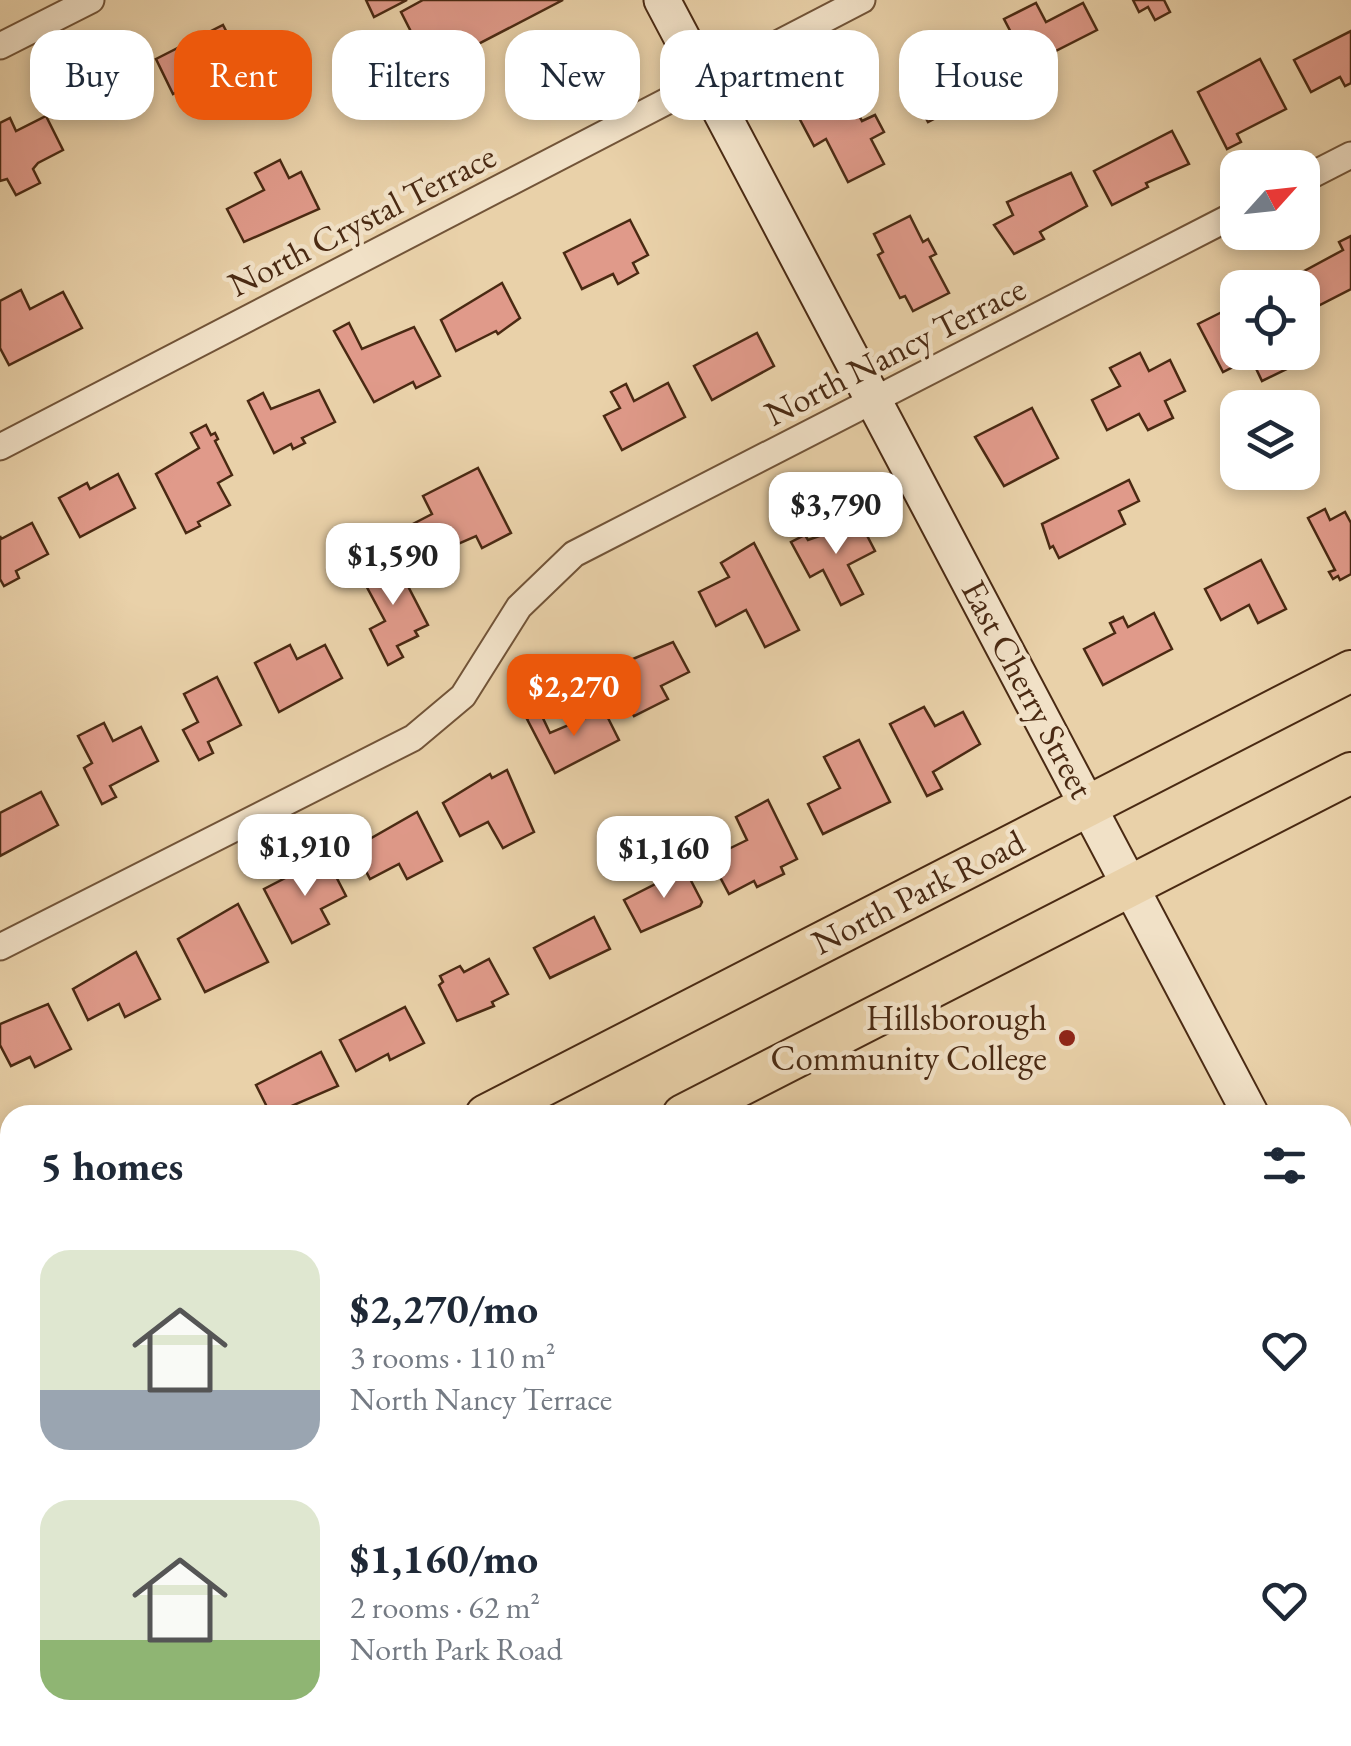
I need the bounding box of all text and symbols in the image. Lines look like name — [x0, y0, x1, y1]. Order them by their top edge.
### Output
chip: Buy — [30, 30, 154, 120]
chip: Rent — [174, 30, 312, 120]
chip: Filters — [332, 30, 485, 120]
chip: New — [505, 30, 640, 120]
chip: Apartment — [660, 30, 879, 120]
chip: House — [899, 30, 1058, 120]
street label: North Crystal Terrace — [220, 133, 503, 306]
north arrow — [1220, 150, 1320, 250]
map controls — [1220, 150, 1320, 490]
street label: North Nancy Terrace — [757, 265, 1033, 436]
button: locate — [1220, 270, 1320, 370]
button: layers — [1220, 390, 1320, 490]
pin: $3,790 — [755, 472, 917, 557]
text: $3,790 — [791, 483, 881, 525]
pin: $1,590 — [312, 523, 474, 608]
text: $1,590 — [348, 534, 438, 576]
street label: East Cherry Street — [952, 572, 1105, 806]
pin: $2,270 — [493, 654, 655, 739]
text: $2,270 — [529, 665, 619, 707]
pin: $1,910 — [224, 814, 386, 899]
pin: $1,160 — [583, 816, 745, 901]
street label: North Park Road — [804, 819, 1032, 964]
text: $1,910 — [260, 825, 350, 867]
text: $1,160 — [619, 827, 709, 869]
place label: Hillsborough Community College — [771, 995, 1047, 1080]
marker: Hillsborough Community College — [1056, 1027, 1078, 1049]
text: 5 homes — [40, 1138, 183, 1193]
icon: filters — [1257, 1138, 1312, 1193]
text: $2,270/mo — [350, 1281, 538, 1336]
icon: home — [120, 1290, 240, 1410]
icon: heart — [1257, 1323, 1312, 1378]
text: 3 rooms · 110 m² — [350, 1336, 556, 1378]
text: North Nancy Terrace — [350, 1378, 612, 1420]
text: $1,160/mo — [350, 1531, 538, 1586]
icon: home — [120, 1540, 240, 1660]
icon: heart — [1257, 1573, 1312, 1628]
text: 2 rooms · 62 m² — [350, 1586, 540, 1628]
text: North Park Road — [350, 1628, 563, 1670]

